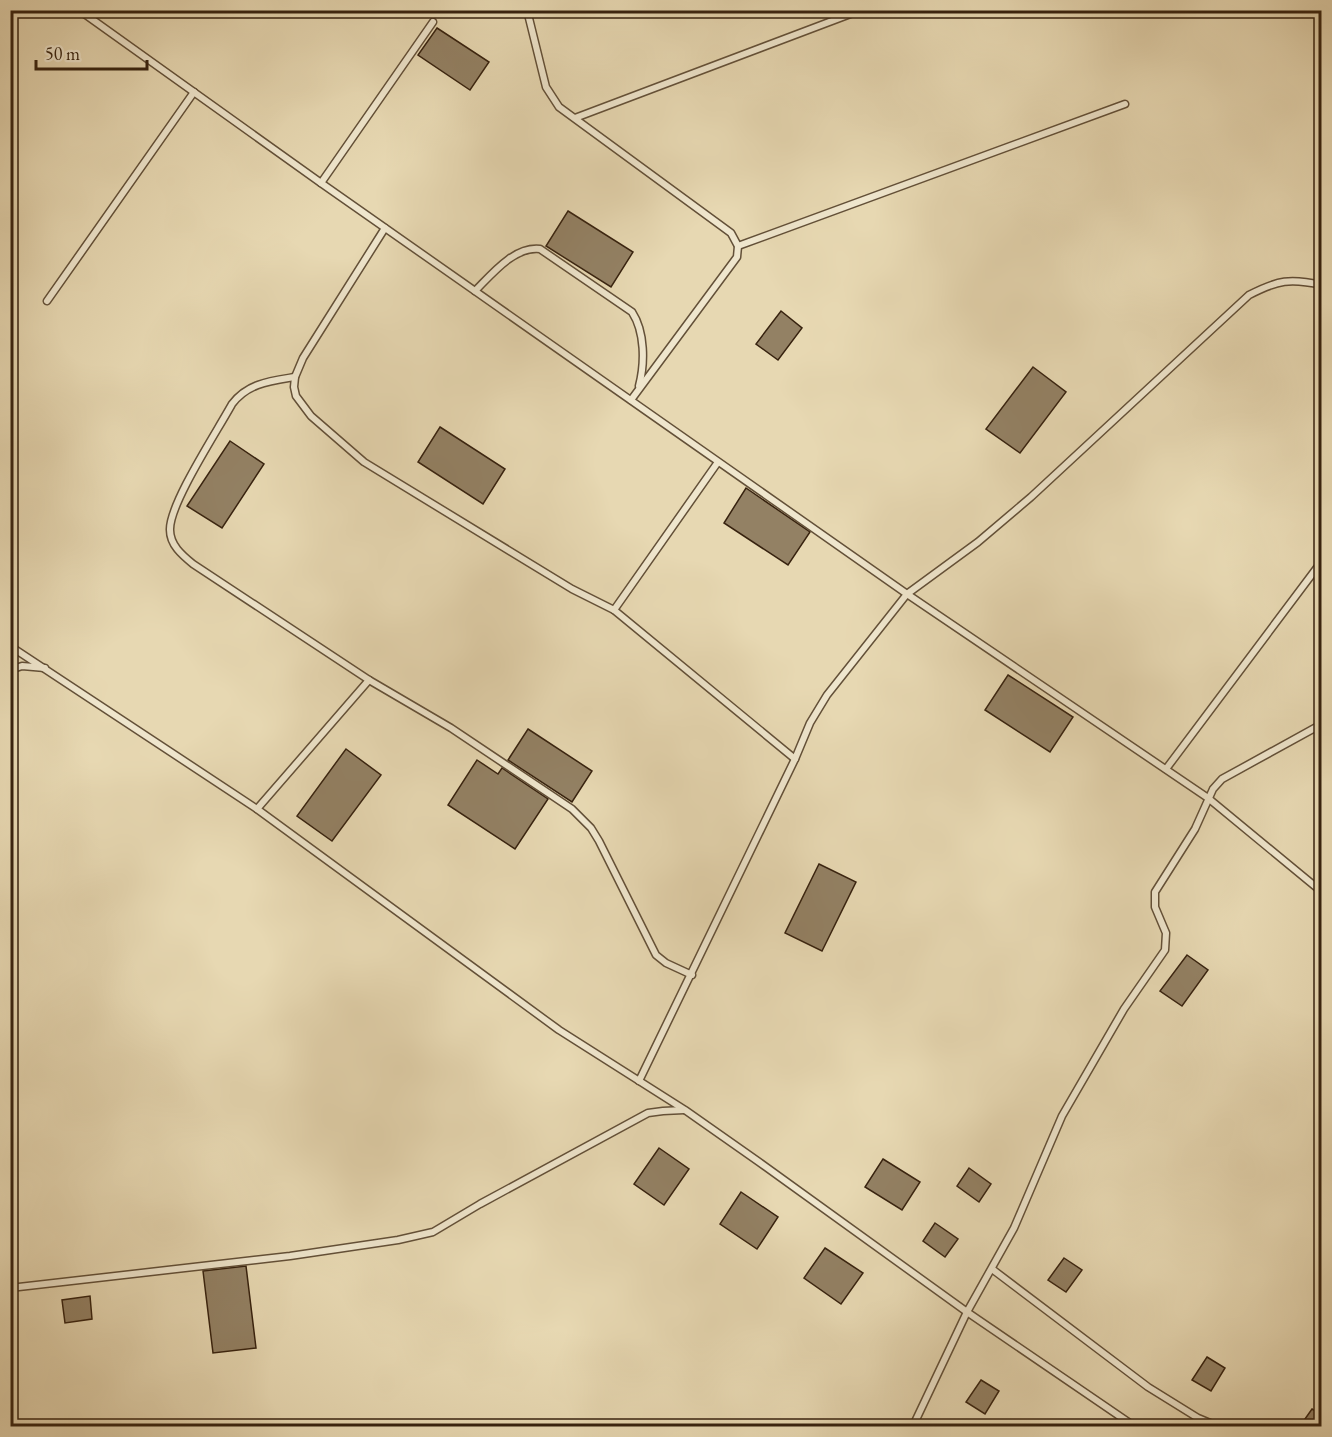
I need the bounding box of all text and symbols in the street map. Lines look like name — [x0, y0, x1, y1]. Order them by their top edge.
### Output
scale bar — [36, 33, 147, 71]
text: 50 m — [45, 42, 80, 65]

